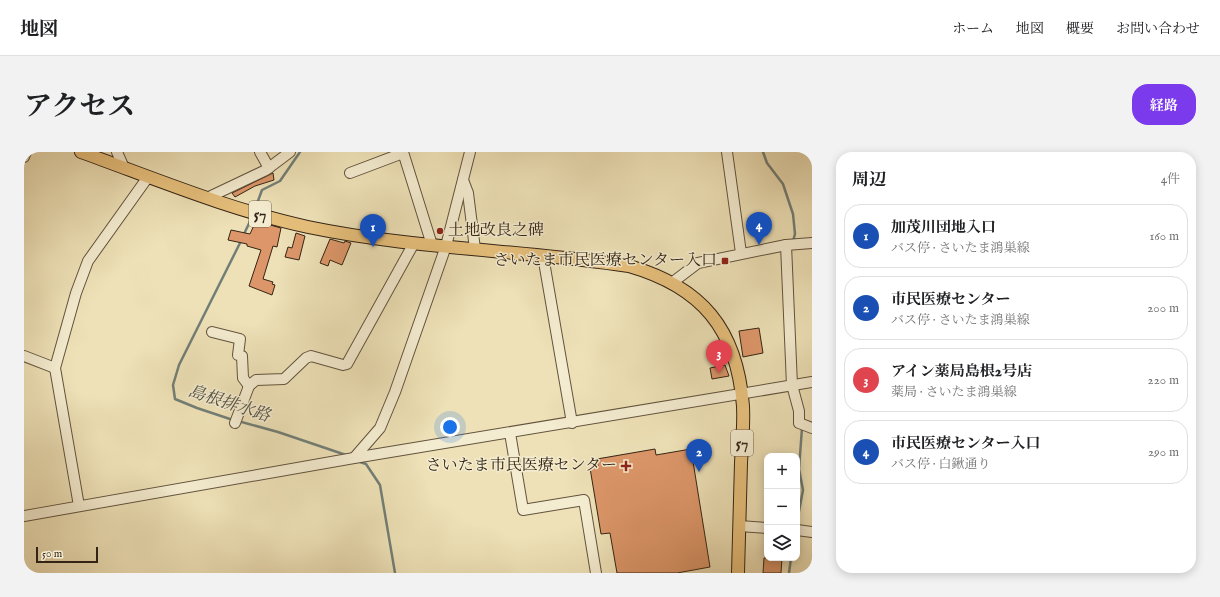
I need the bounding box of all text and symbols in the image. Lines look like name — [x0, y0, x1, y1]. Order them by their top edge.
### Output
text: 地図 — [20, 18, 58, 42]
text: ホーム — [952, 20, 994, 38]
text: 地図 — [1016, 20, 1044, 38]
text: 概要 — [1066, 20, 1094, 38]
text: お問い合わせ — [1116, 20, 1200, 38]
button: 経路 — [1132, 84, 1196, 125]
text: アクセス — [24, 90, 135, 125]
text: 周辺 — [852, 170, 886, 191]
text: 4件 — [1161, 171, 1180, 188]
road number: 57 — [249, 201, 271, 227]
pin: 4 — [746, 212, 772, 245]
pin: 1 — [360, 214, 386, 247]
text: 加茂川団地入口 — [891, 218, 996, 237]
place label: 土地改良之碑 — [448, 221, 544, 241]
marker: 土地改良之碑 — [435, 226, 445, 236]
text: 1 — [864, 228, 868, 245]
text: 160 m — [1149, 228, 1179, 245]
text: バス停 · さいたま鴻巣線 — [891, 240, 1030, 257]
place label: さいたま市民医療センター入口 — [494, 251, 717, 271]
marker: さいたま市民医療センター入口 — [720, 256, 730, 266]
text: 市民医療センター — [891, 290, 1010, 309]
text: 2 — [863, 300, 869, 317]
text: 200 m — [1147, 300, 1179, 317]
text: バス停 · さいたま鴻巣線 — [891, 312, 1030, 329]
pin: 3 — [706, 340, 732, 373]
text: アイン薬局島根2号店 — [891, 362, 1032, 381]
text: 3 — [864, 372, 868, 389]
text: 220 m — [1148, 372, 1179, 389]
water label: 島根排水路 — [185, 381, 274, 427]
text: 薬局 · さいたま鴻巣線 — [891, 384, 1017, 401]
your location — [440, 417, 460, 437]
road number: 57 — [731, 430, 753, 456]
text: 市民医療センター入口 — [891, 434, 1040, 453]
pin: 2 — [686, 439, 712, 472]
text: 4 — [863, 444, 869, 461]
text: 290 m — [1148, 444, 1179, 461]
map controls — [764, 453, 800, 561]
button: + — [764, 453, 800, 489]
place label: さいたま市民医療センター — [426, 456, 617, 476]
text: バス停 · 白鍬通り — [891, 456, 991, 473]
marker: さいたま市民医療センター — [620, 460, 632, 472]
button: − — [764, 489, 800, 525]
button: layers — [764, 525, 800, 561]
scale bar — [36, 545, 98, 564]
text: 50 m — [42, 547, 62, 561]

